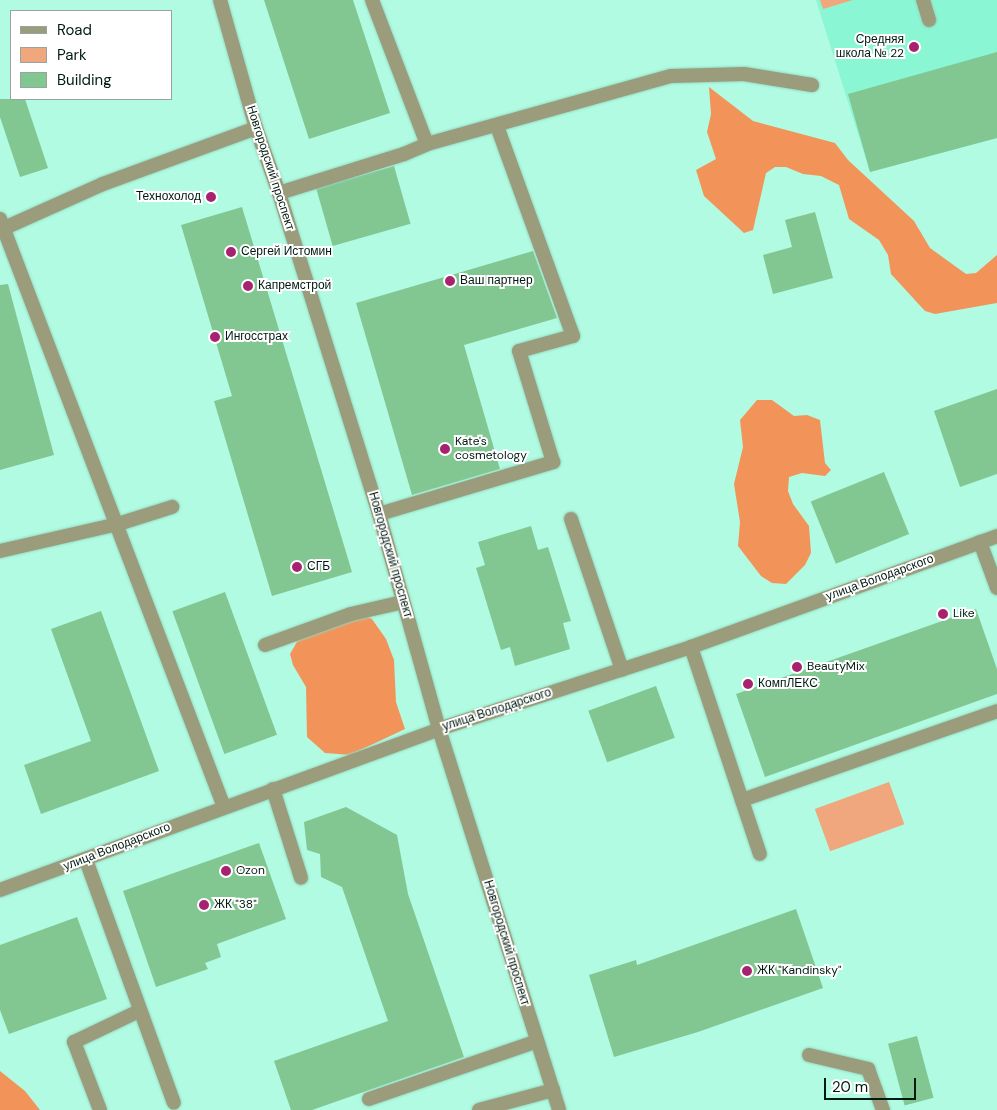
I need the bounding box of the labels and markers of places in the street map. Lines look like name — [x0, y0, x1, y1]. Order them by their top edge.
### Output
place label: Средняя школа № 22 — [836, 33, 904, 61]
marker: Средняя школа № 22 — [908, 41, 920, 53]
place label: Технохолод — [136, 190, 201, 204]
marker: Технохолод — [205, 191, 217, 203]
place label: Сергей Истомин — [241, 245, 332, 259]
marker: Сергей Истомин — [225, 246, 237, 258]
place label: Ваш партнер — [460, 274, 533, 288]
marker: Ваш партнер — [444, 275, 456, 287]
place label: Капремстрой — [258, 279, 331, 293]
marker: Капремстрой — [242, 280, 254, 292]
place label: Ингосстрах — [225, 330, 288, 344]
marker: Ингосстрах — [209, 331, 221, 343]
place label: Kate's cosmetology — [455, 435, 527, 463]
marker: Kate's cosmetology — [439, 443, 451, 455]
place label: СГБ — [307, 560, 330, 574]
marker: СГБ — [291, 561, 303, 573]
place label: Like — [953, 607, 975, 621]
marker: Like — [937, 608, 949, 620]
place label: BeautyMix — [807, 660, 865, 674]
marker: BeautyMix — [791, 661, 803, 673]
place label: КомпЛЕКС — [758, 677, 818, 691]
marker: КомпЛЕКС — [742, 678, 754, 690]
place label: Ozon — [236, 864, 265, 878]
marker: Ozon — [220, 865, 232, 877]
place label: ЖК "38" — [214, 898, 257, 912]
marker: ЖК "38" — [198, 899, 210, 911]
place label: ЖК "Kandinsky" — [757, 964, 841, 978]
marker: ЖК "Kandinsky" — [741, 965, 753, 977]

